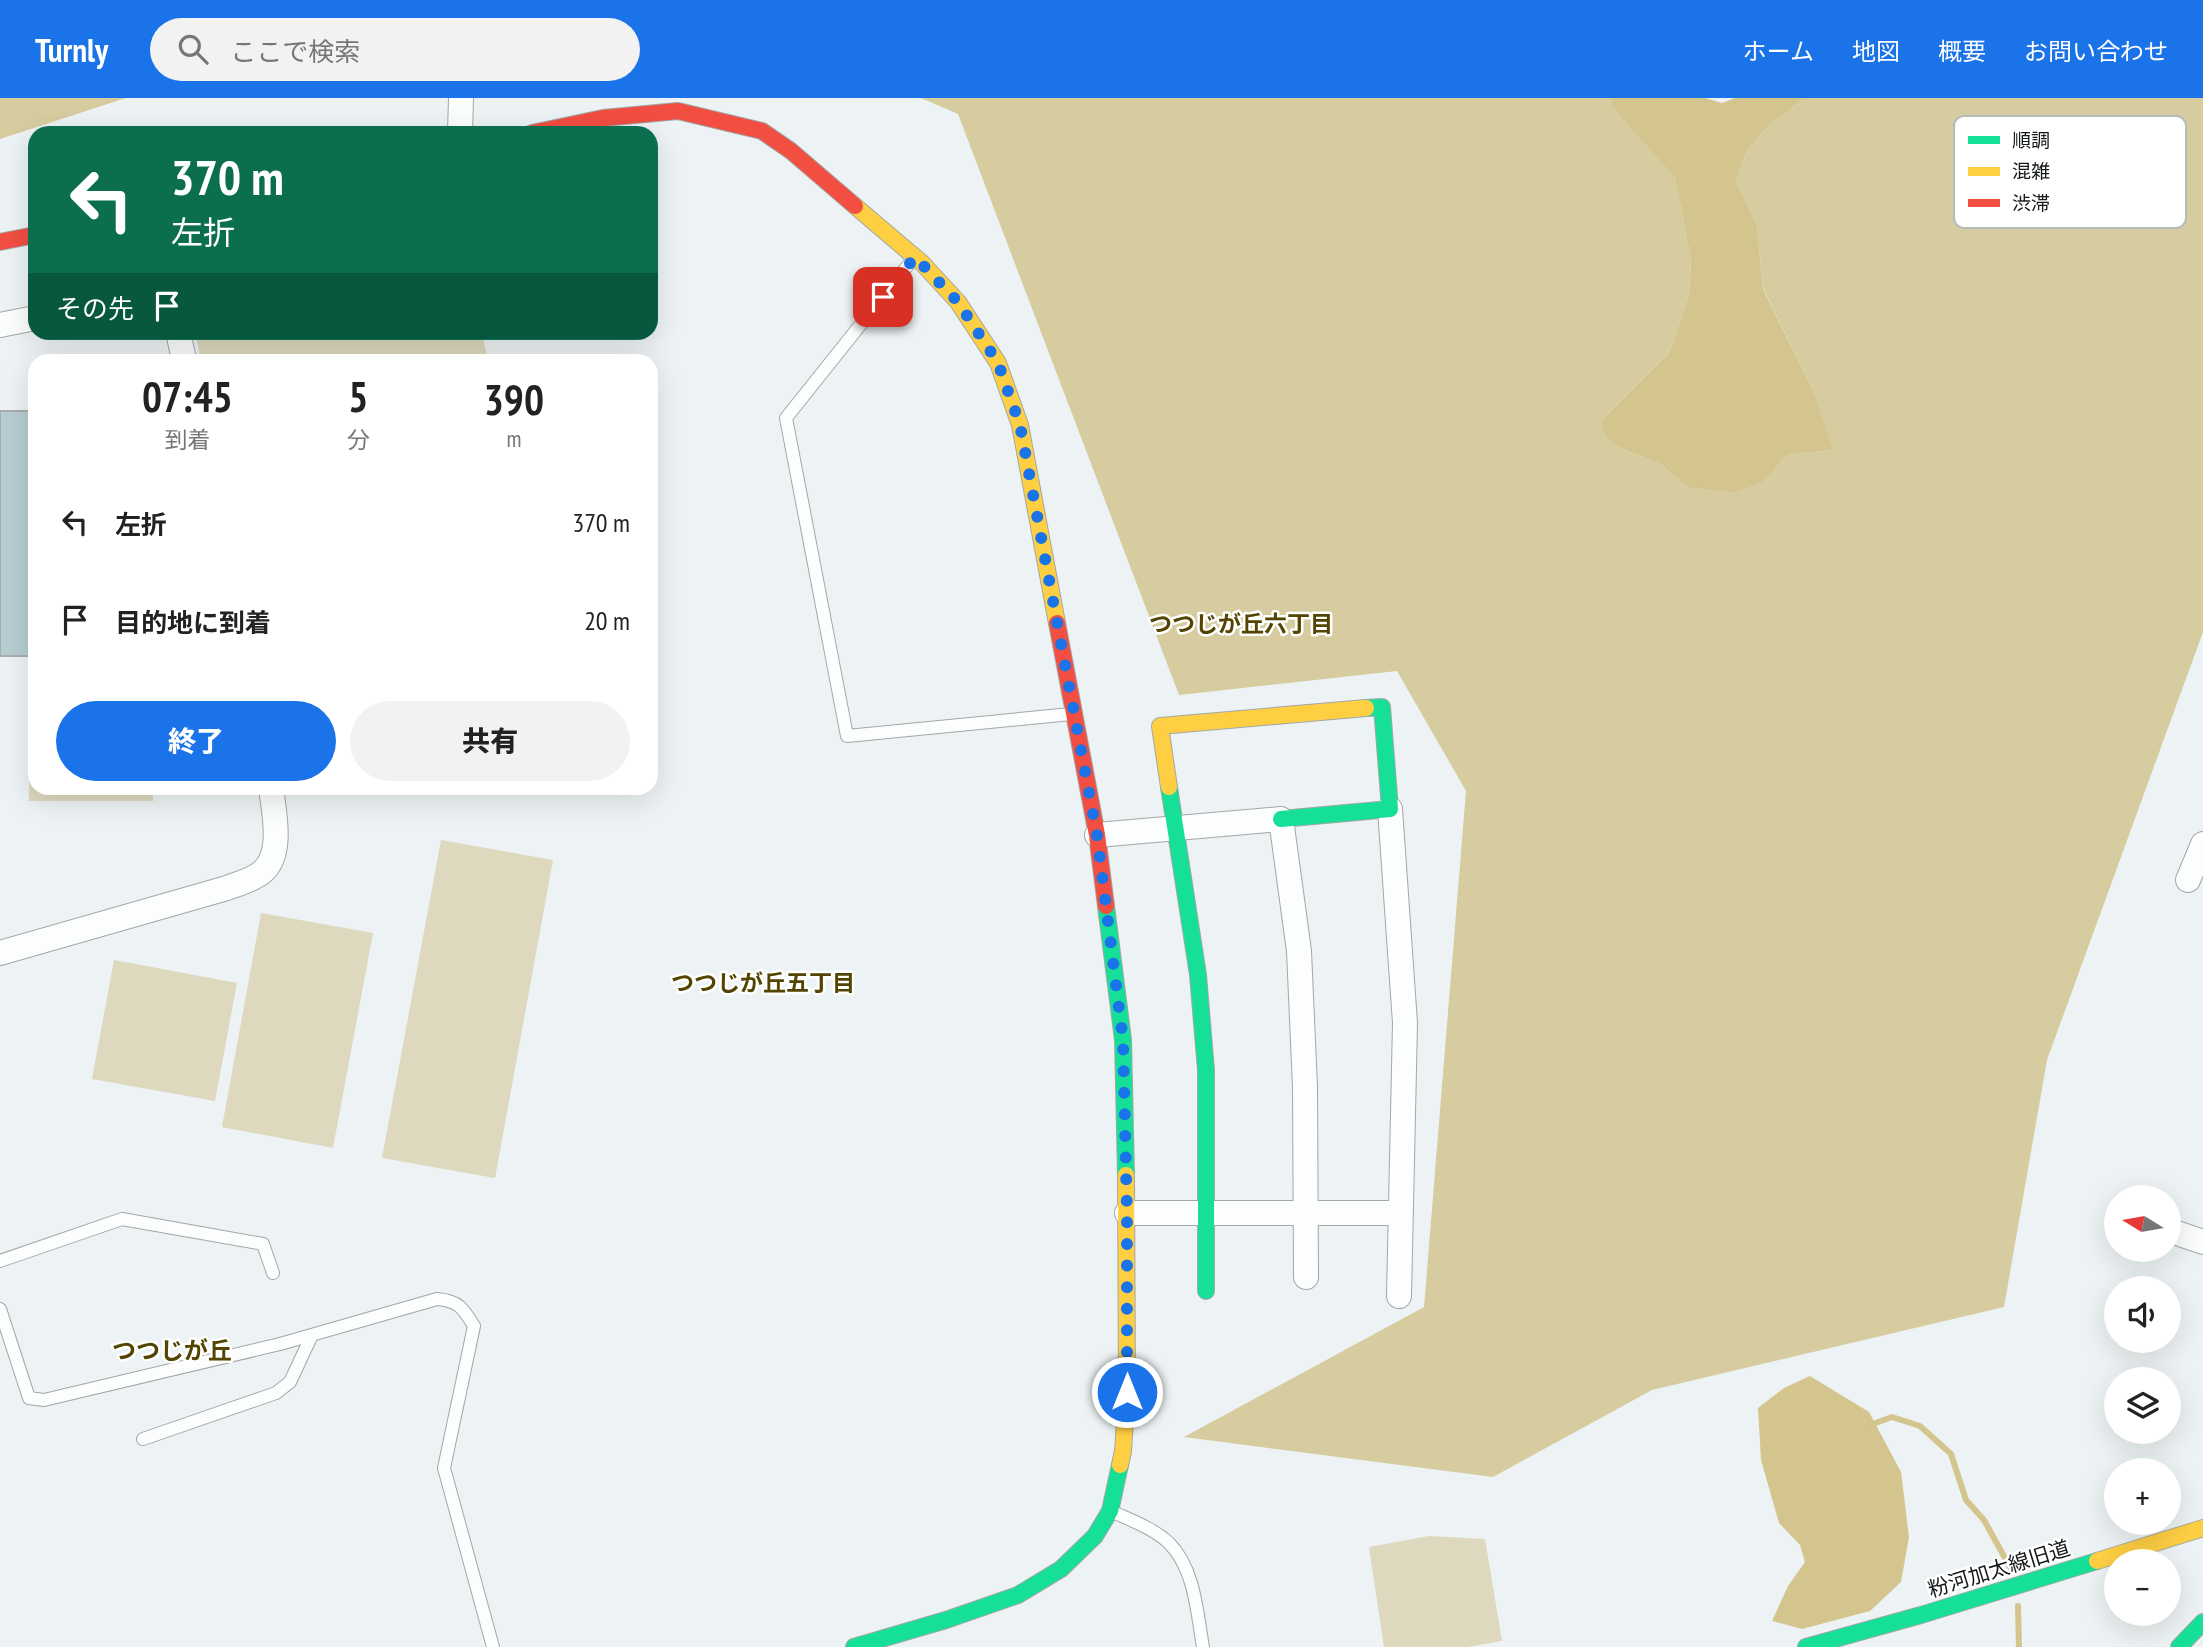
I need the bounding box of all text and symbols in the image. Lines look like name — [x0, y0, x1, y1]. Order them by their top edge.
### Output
search box — [150, 18, 640, 81]
text: Turnly — [35, 28, 108, 71]
icon: search — [174, 30, 212, 68]
text: ここで検索 — [230, 35, 360, 68]
text: ホーム — [1743, 36, 1814, 67]
text: 地図 — [1852, 36, 1900, 67]
text: 概要 — [1938, 36, 1986, 67]
text: お問い合わせ — [2024, 36, 2168, 67]
legend — [1954, 116, 2186, 228]
text: 順調 — [2012, 128, 2050, 152]
text: 370 m — [171, 145, 284, 209]
icon: left — [56, 154, 147, 245]
text: 混雑 — [2012, 159, 2050, 183]
text: 渋滞 — [2012, 191, 2050, 215]
text: 左折 — [171, 211, 235, 253]
pin — [853, 267, 913, 327]
icon: arrive — [864, 278, 902, 316]
icon: arrive — [148, 287, 186, 325]
text: その先 — [56, 292, 134, 325]
text: 07:45 — [142, 369, 233, 424]
text: 5 — [348, 369, 368, 424]
text: 390 — [484, 372, 544, 427]
text: m — [506, 424, 521, 453]
text: 到着 — [164, 425, 210, 454]
text: 分 — [347, 425, 370, 454]
icon: left — [56, 503, 94, 541]
text: 370 m — [572, 506, 630, 539]
text: 左折 — [115, 508, 167, 541]
icon: arrive — [56, 601, 94, 639]
text: 20 m — [584, 604, 630, 637]
text: 目的地に到着 — [115, 606, 271, 639]
district label: つつじが丘六丁目 — [1149, 609, 1333, 638]
button: 終了 — [56, 701, 336, 781]
button: 共有 — [350, 701, 630, 781]
district label: つつじが丘五丁目 — [671, 968, 855, 997]
north arrow — [2104, 1185, 2180, 1262]
map controls — [2104, 1185, 2181, 1626]
button: sound — [2104, 1276, 2181, 1353]
district label: つつじが丘 — [112, 1335, 232, 1366]
position arrow — [1090, 1355, 1164, 1429]
button: layers — [2104, 1367, 2181, 1444]
button: + — [2104, 1458, 2181, 1535]
street label: 粉河加太線旧道 — [1925, 1534, 2073, 1603]
button: − — [2104, 1549, 2181, 1626]

